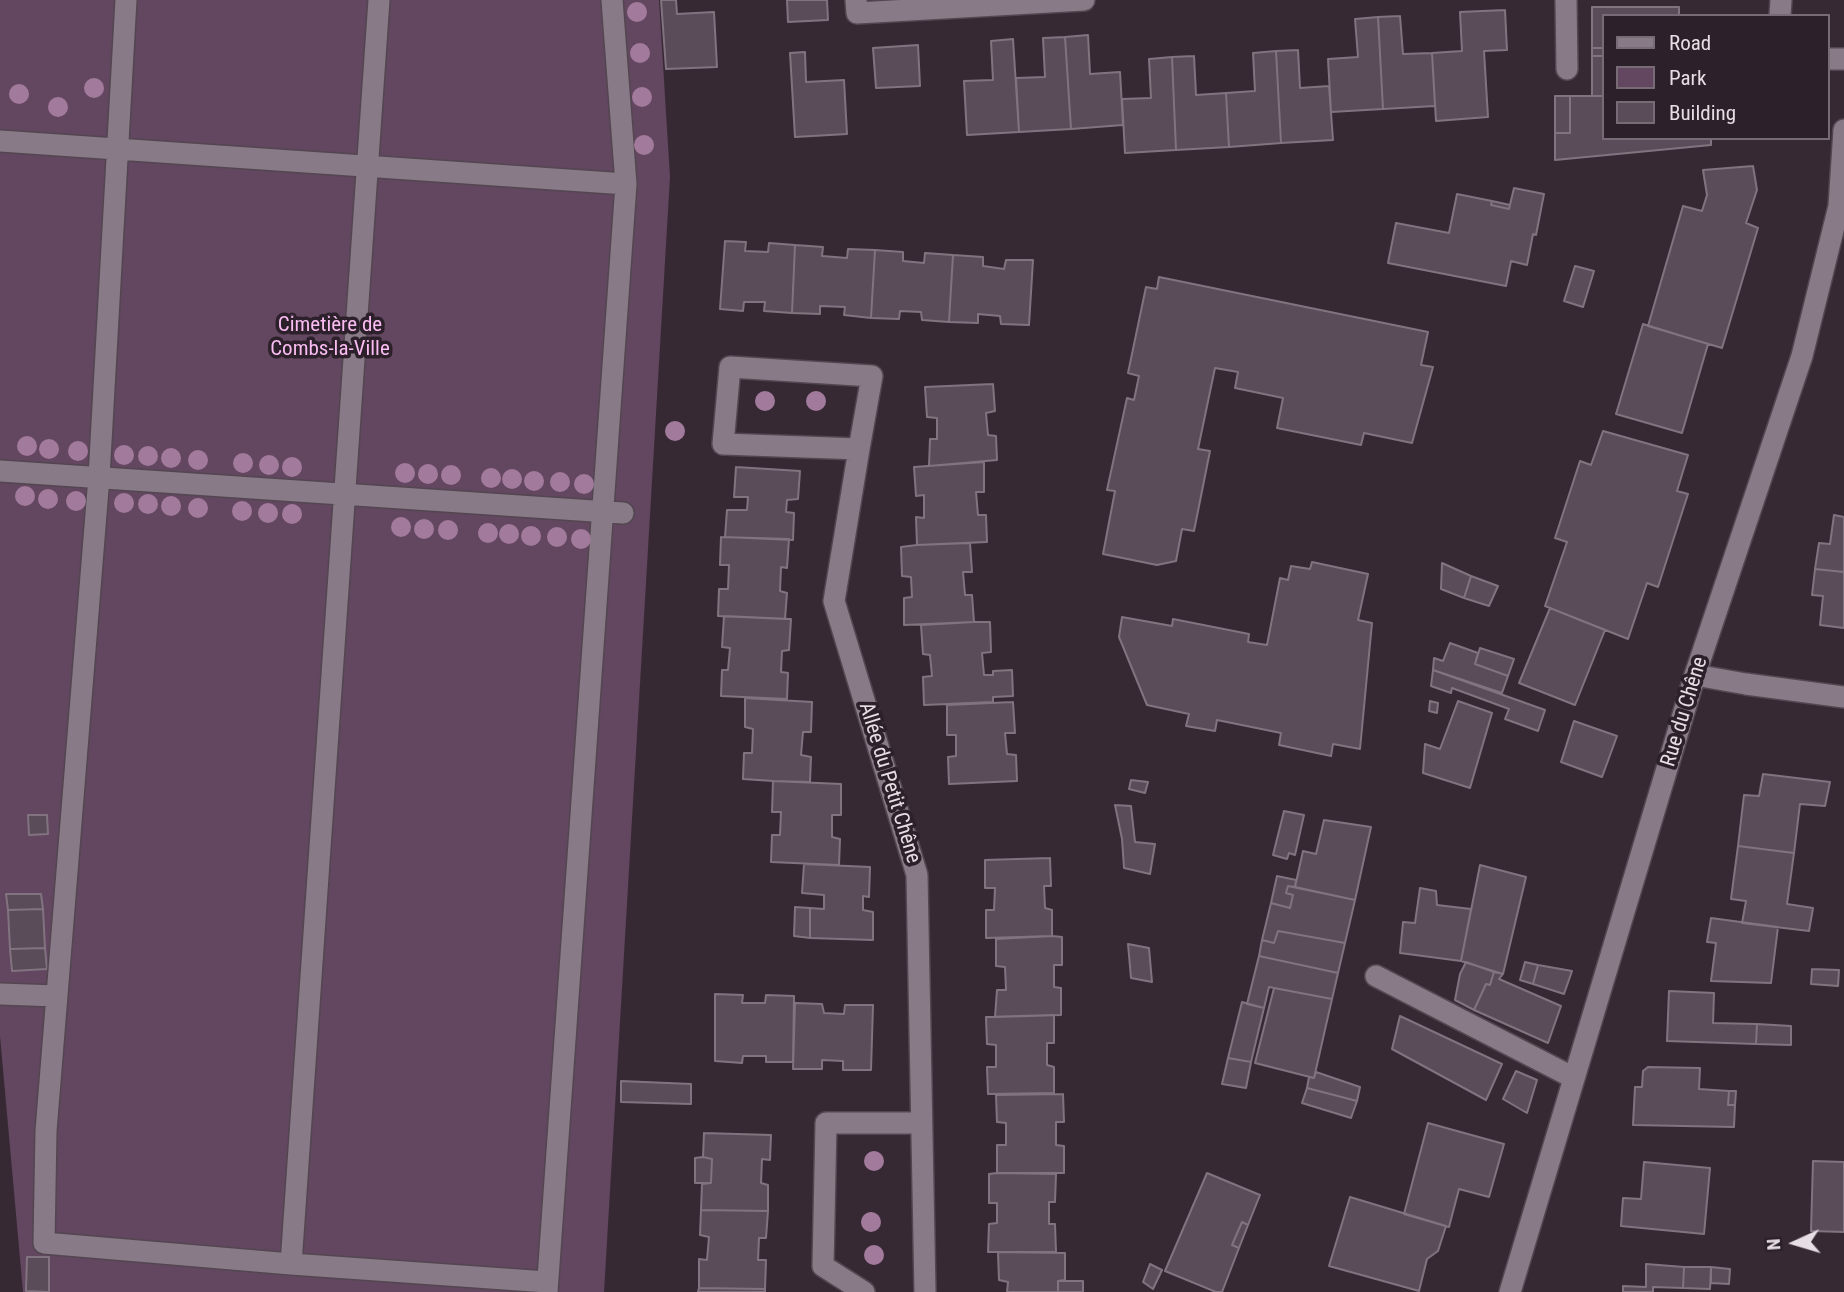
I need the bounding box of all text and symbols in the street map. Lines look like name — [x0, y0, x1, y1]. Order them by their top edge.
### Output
legend — [1602, 14, 1830, 140]
text: Road — [1669, 31, 1711, 55]
text: Park — [1669, 66, 1706, 90]
text: Building — [1669, 101, 1736, 125]
park label: Cimetière de Combs-la-Ville — [270, 313, 390, 363]
street label: Rue du Chêne — [1656, 654, 1714, 770]
street label: Allée du Petit Chêne — [853, 699, 925, 867]
north arrow — [1760, 1208, 1830, 1278]
text: N — [1762, 1238, 1785, 1251]

